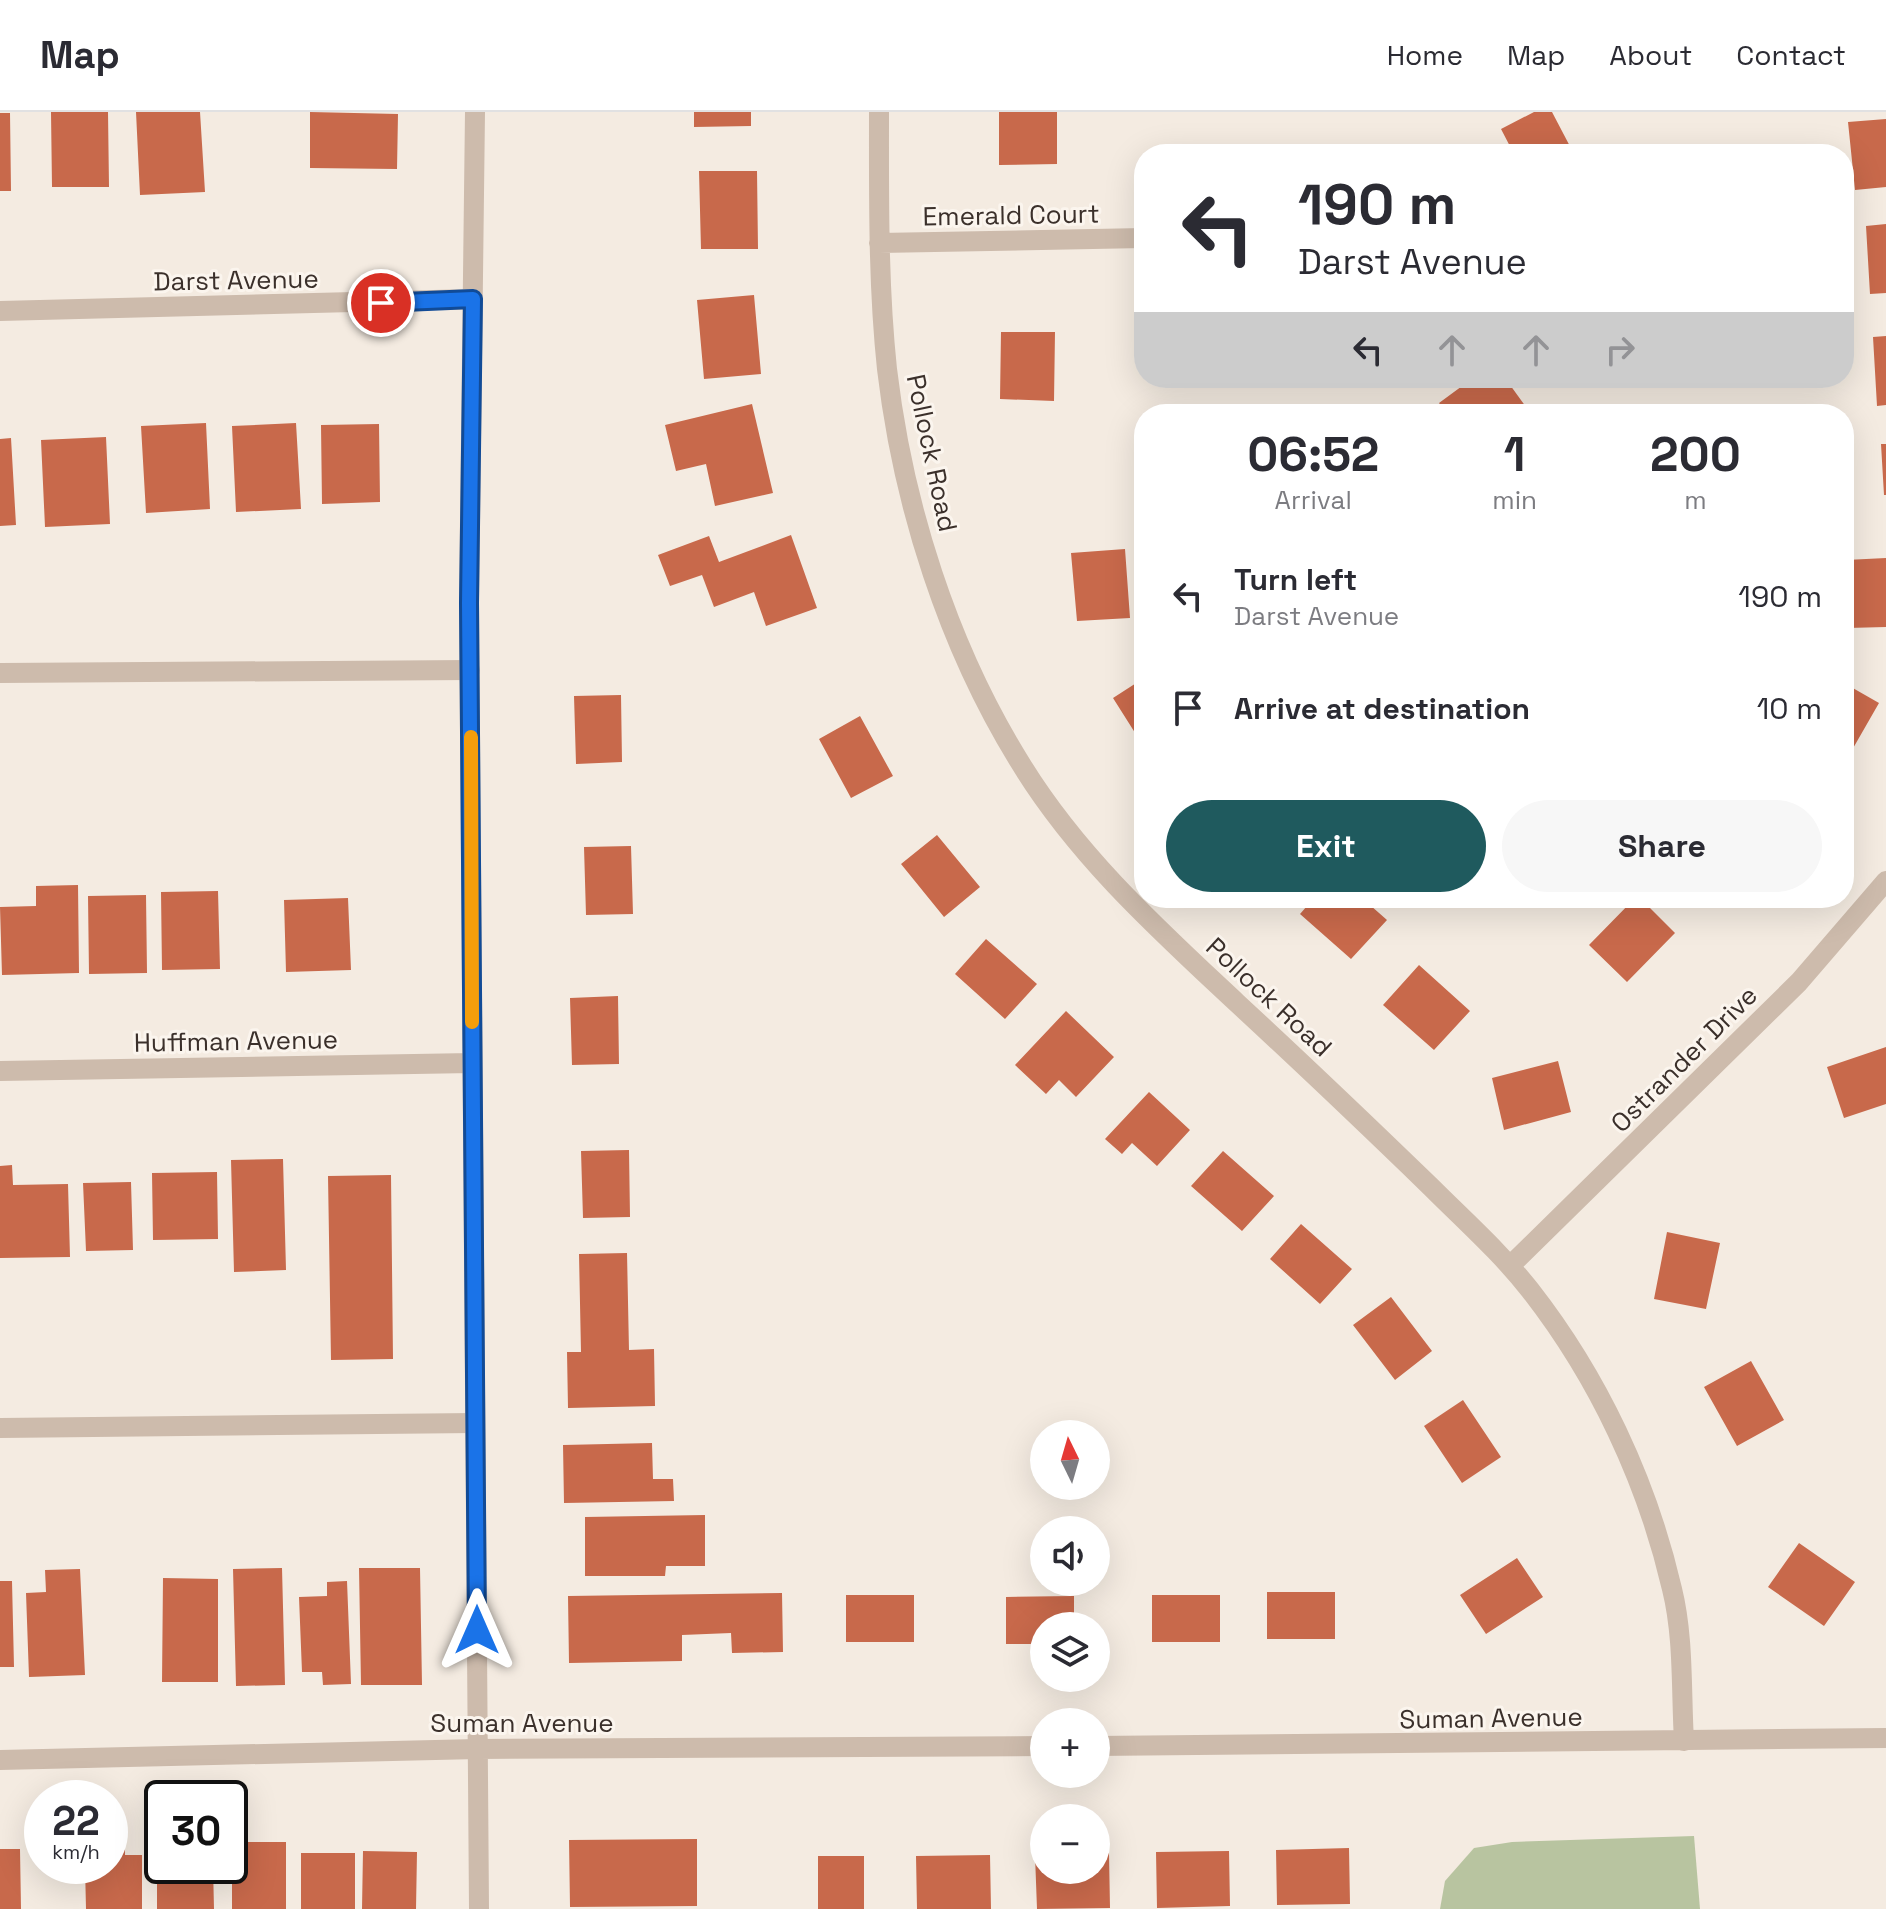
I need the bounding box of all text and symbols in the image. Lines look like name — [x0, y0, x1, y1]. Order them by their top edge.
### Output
text: Map — [40, 31, 120, 79]
text: Home — [1387, 37, 1463, 73]
text: Map — [1507, 37, 1565, 73]
text: About — [1609, 37, 1692, 73]
text: Contact — [1736, 37, 1846, 73]
text: 190 m — [1298, 169, 1456, 240]
icon: left — [1166, 176, 1270, 280]
street label: Emerald Court — [922, 196, 1100, 234]
text: Darst Avenue — [1298, 239, 1527, 285]
street label: Darst Avenue — [153, 262, 319, 298]
pin — [347, 269, 415, 337]
icon: arrive — [359, 281, 403, 325]
icon: left — [1346, 328, 1390, 372]
icon: ahead — [1430, 328, 1474, 372]
icon: ahead — [1514, 328, 1558, 372]
icon: right — [1598, 328, 1642, 372]
street label: Pollock Road — [899, 371, 965, 535]
text: 06:52 — [1247, 424, 1379, 485]
text: 1 — [1504, 424, 1525, 485]
text: 200 — [1650, 424, 1741, 485]
text: Arrival — [1275, 483, 1352, 517]
text: min — [1492, 483, 1537, 517]
text: m — [1684, 483, 1707, 517]
text: Turn left — [1234, 560, 1357, 599]
icon: left — [1166, 574, 1210, 618]
text: 190 m — [1738, 577, 1822, 616]
text: Darst Avenue — [1234, 599, 1399, 633]
icon: arrive — [1166, 686, 1210, 730]
text: Arrive at destination — [1234, 689, 1530, 728]
text: 10 m — [1757, 689, 1822, 728]
button: Exit — [1166, 800, 1486, 892]
button: Share — [1502, 800, 1822, 892]
street label: Pollock Road — [1199, 930, 1339, 1064]
street label: Ostrander Drive — [1603, 978, 1765, 1140]
street label: Huffman Avenue — [134, 1022, 338, 1060]
north arrow — [1030, 1420, 1110, 1500]
map controls — [1030, 1420, 1110, 1884]
button: sound — [1030, 1516, 1110, 1596]
position arrow — [435, 1588, 519, 1672]
button: layers — [1030, 1612, 1110, 1692]
street label: Suman Avenue — [1399, 1699, 1583, 1737]
street label: Suman Avenue — [430, 1706, 614, 1740]
button: + — [1030, 1708, 1110, 1788]
speed limit sign: 30 — [144, 1780, 248, 1884]
text: 22 — [52, 1796, 100, 1847]
button: − — [1030, 1804, 1110, 1884]
text: km/h — [52, 1839, 100, 1865]

